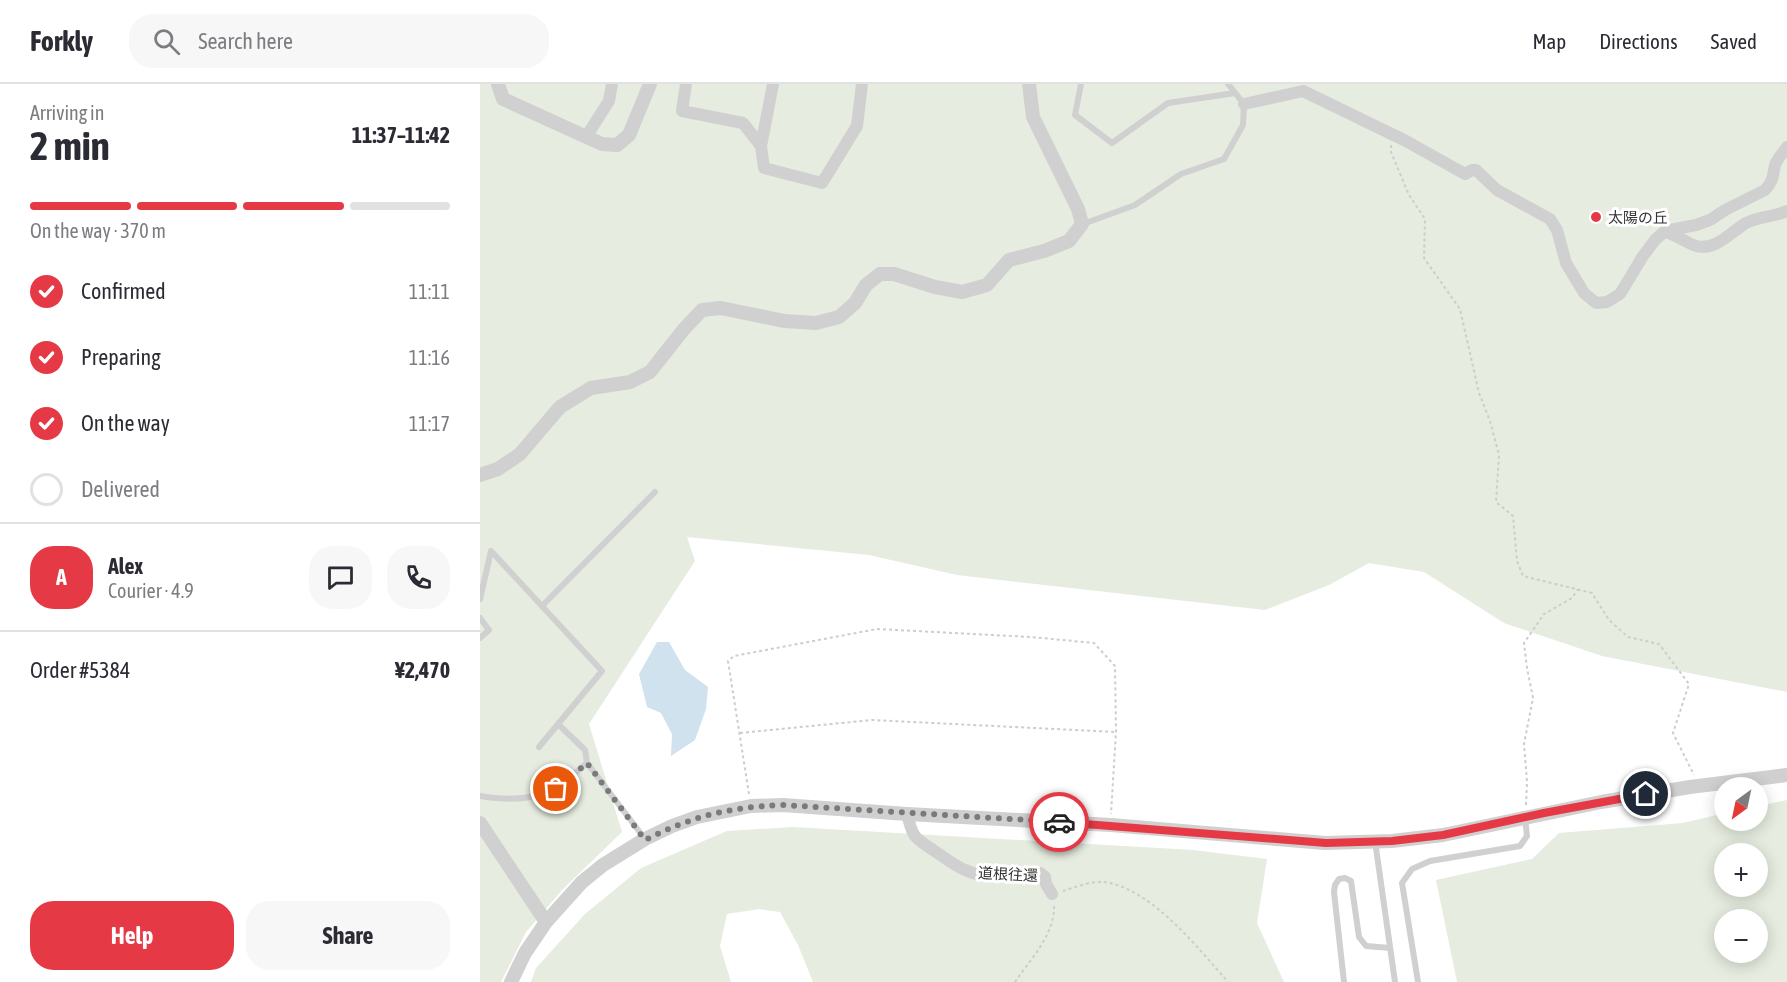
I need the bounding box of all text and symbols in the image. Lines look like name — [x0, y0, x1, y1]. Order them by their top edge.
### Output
search box — [129, 14, 549, 68]
text: Forkly — [30, 25, 93, 57]
icon: search — [150, 25, 183, 58]
text: Search here — [198, 28, 293, 54]
text: Map — [1532, 29, 1566, 53]
text: Directions — [1599, 29, 1678, 53]
text: Saved — [1711, 29, 1757, 53]
text: Arriving in — [30, 101, 104, 124]
text: 11:37–11:42 — [352, 122, 450, 148]
text: 2 min — [30, 124, 110, 168]
place label: 太陽の丘 — [1608, 209, 1668, 226]
marker: 太陽の丘 — [1589, 210, 1603, 224]
text: On the way · 370 m — [30, 219, 166, 242]
icon: check — [30, 275, 63, 308]
text: Confirmed — [81, 278, 166, 304]
text: 11:11 — [409, 280, 450, 303]
icon: check — [30, 341, 63, 374]
text: Preparing — [81, 344, 161, 370]
text: 11:16 — [409, 346, 450, 369]
icon: check — [30, 407, 63, 440]
text: On the way — [81, 410, 170, 436]
text: 11:17 — [409, 412, 450, 435]
text: Delivered — [81, 476, 160, 502]
button: chat — [309, 546, 372, 609]
button: phone — [387, 546, 450, 609]
text: Alex — [108, 553, 143, 579]
text: A — [56, 564, 67, 590]
text: Courier · 4.9 — [108, 579, 194, 602]
text: Order #5384 — [30, 657, 130, 683]
text: ¥2,470 — [395, 657, 450, 683]
pin — [530, 763, 581, 814]
pin — [1620, 768, 1671, 819]
icon: bag — [539, 772, 572, 805]
icon: home — [1629, 777, 1662, 810]
north arrow — [1714, 777, 1768, 831]
map controls — [1714, 777, 1768, 963]
courier — [1029, 792, 1089, 852]
icon: car — [1043, 806, 1076, 839]
button: + — [1714, 843, 1768, 897]
street label: 道根往還 — [978, 864, 1038, 884]
button: Help — [30, 901, 234, 970]
button: Share — [246, 901, 450, 970]
button: − — [1714, 909, 1768, 963]

